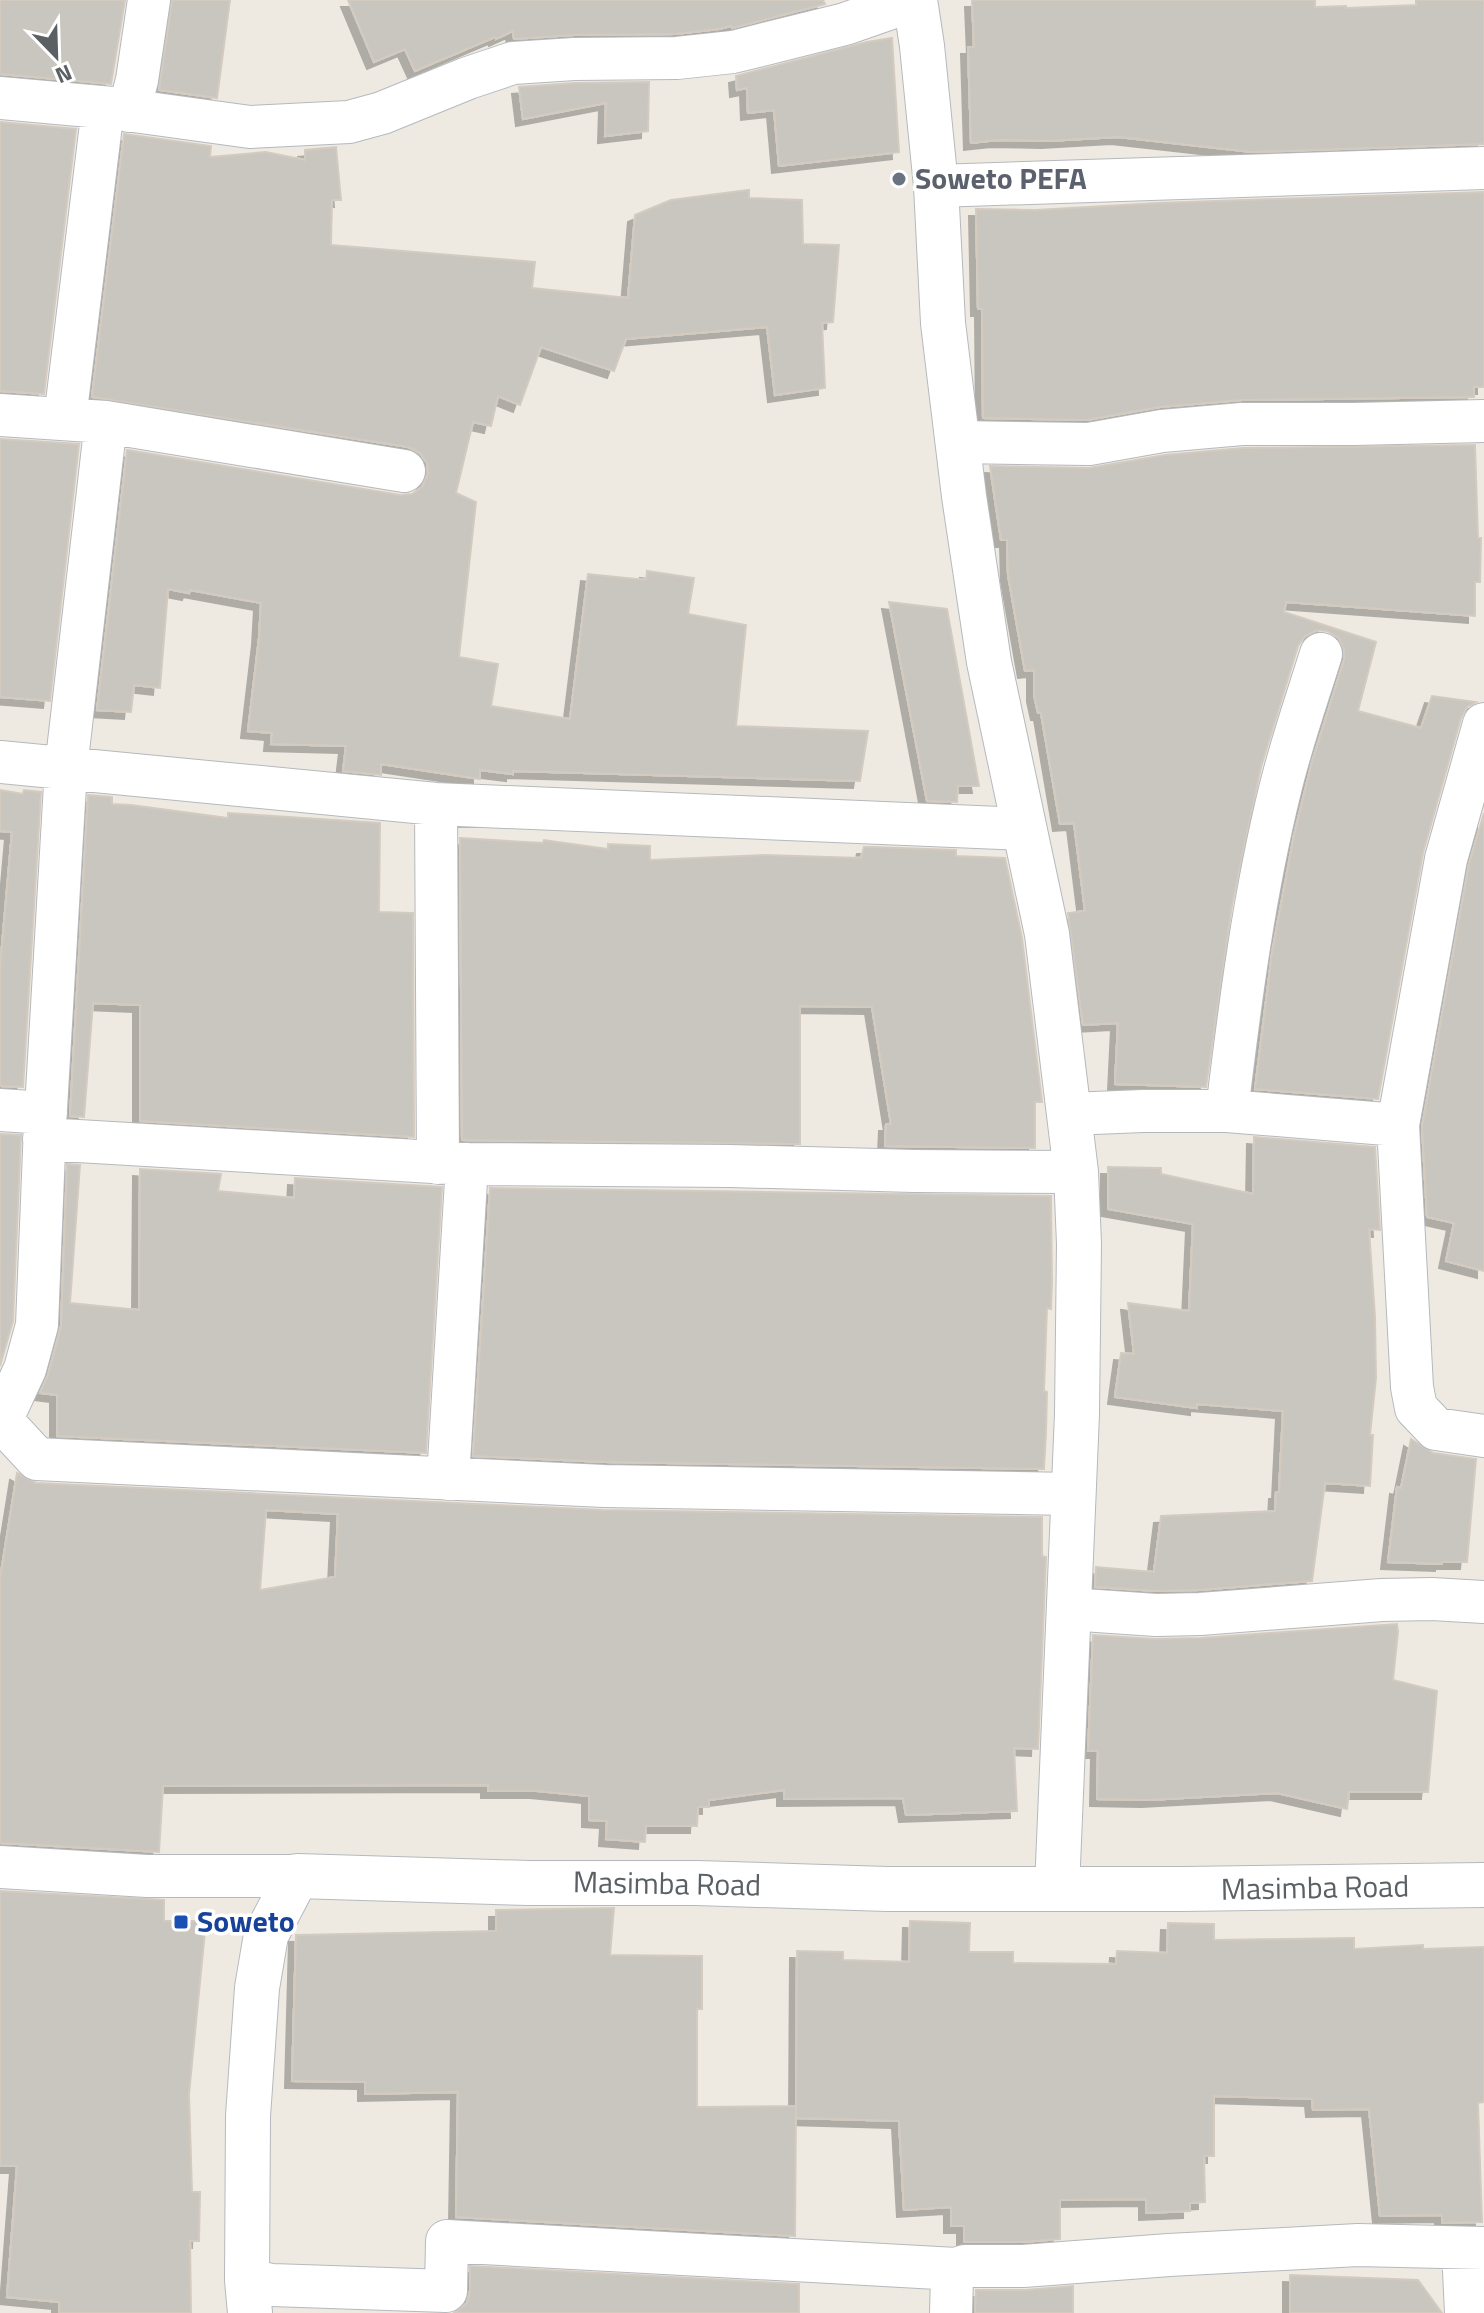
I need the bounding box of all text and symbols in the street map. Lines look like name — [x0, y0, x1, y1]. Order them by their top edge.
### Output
north arrow — [16, 16, 96, 96]
text: N — [50, 56, 77, 93]
place label: Soweto PEFA — [915, 155, 1087, 201]
marker: Soweto PEFA — [890, 170, 908, 188]
street label: Masimba Road — [573, 1858, 762, 1908]
street label: Masimba Road — [1220, 1862, 1409, 1912]
place label: Soweto — [197, 1898, 295, 1944]
marker: Soweto — [172, 1913, 190, 1931]

